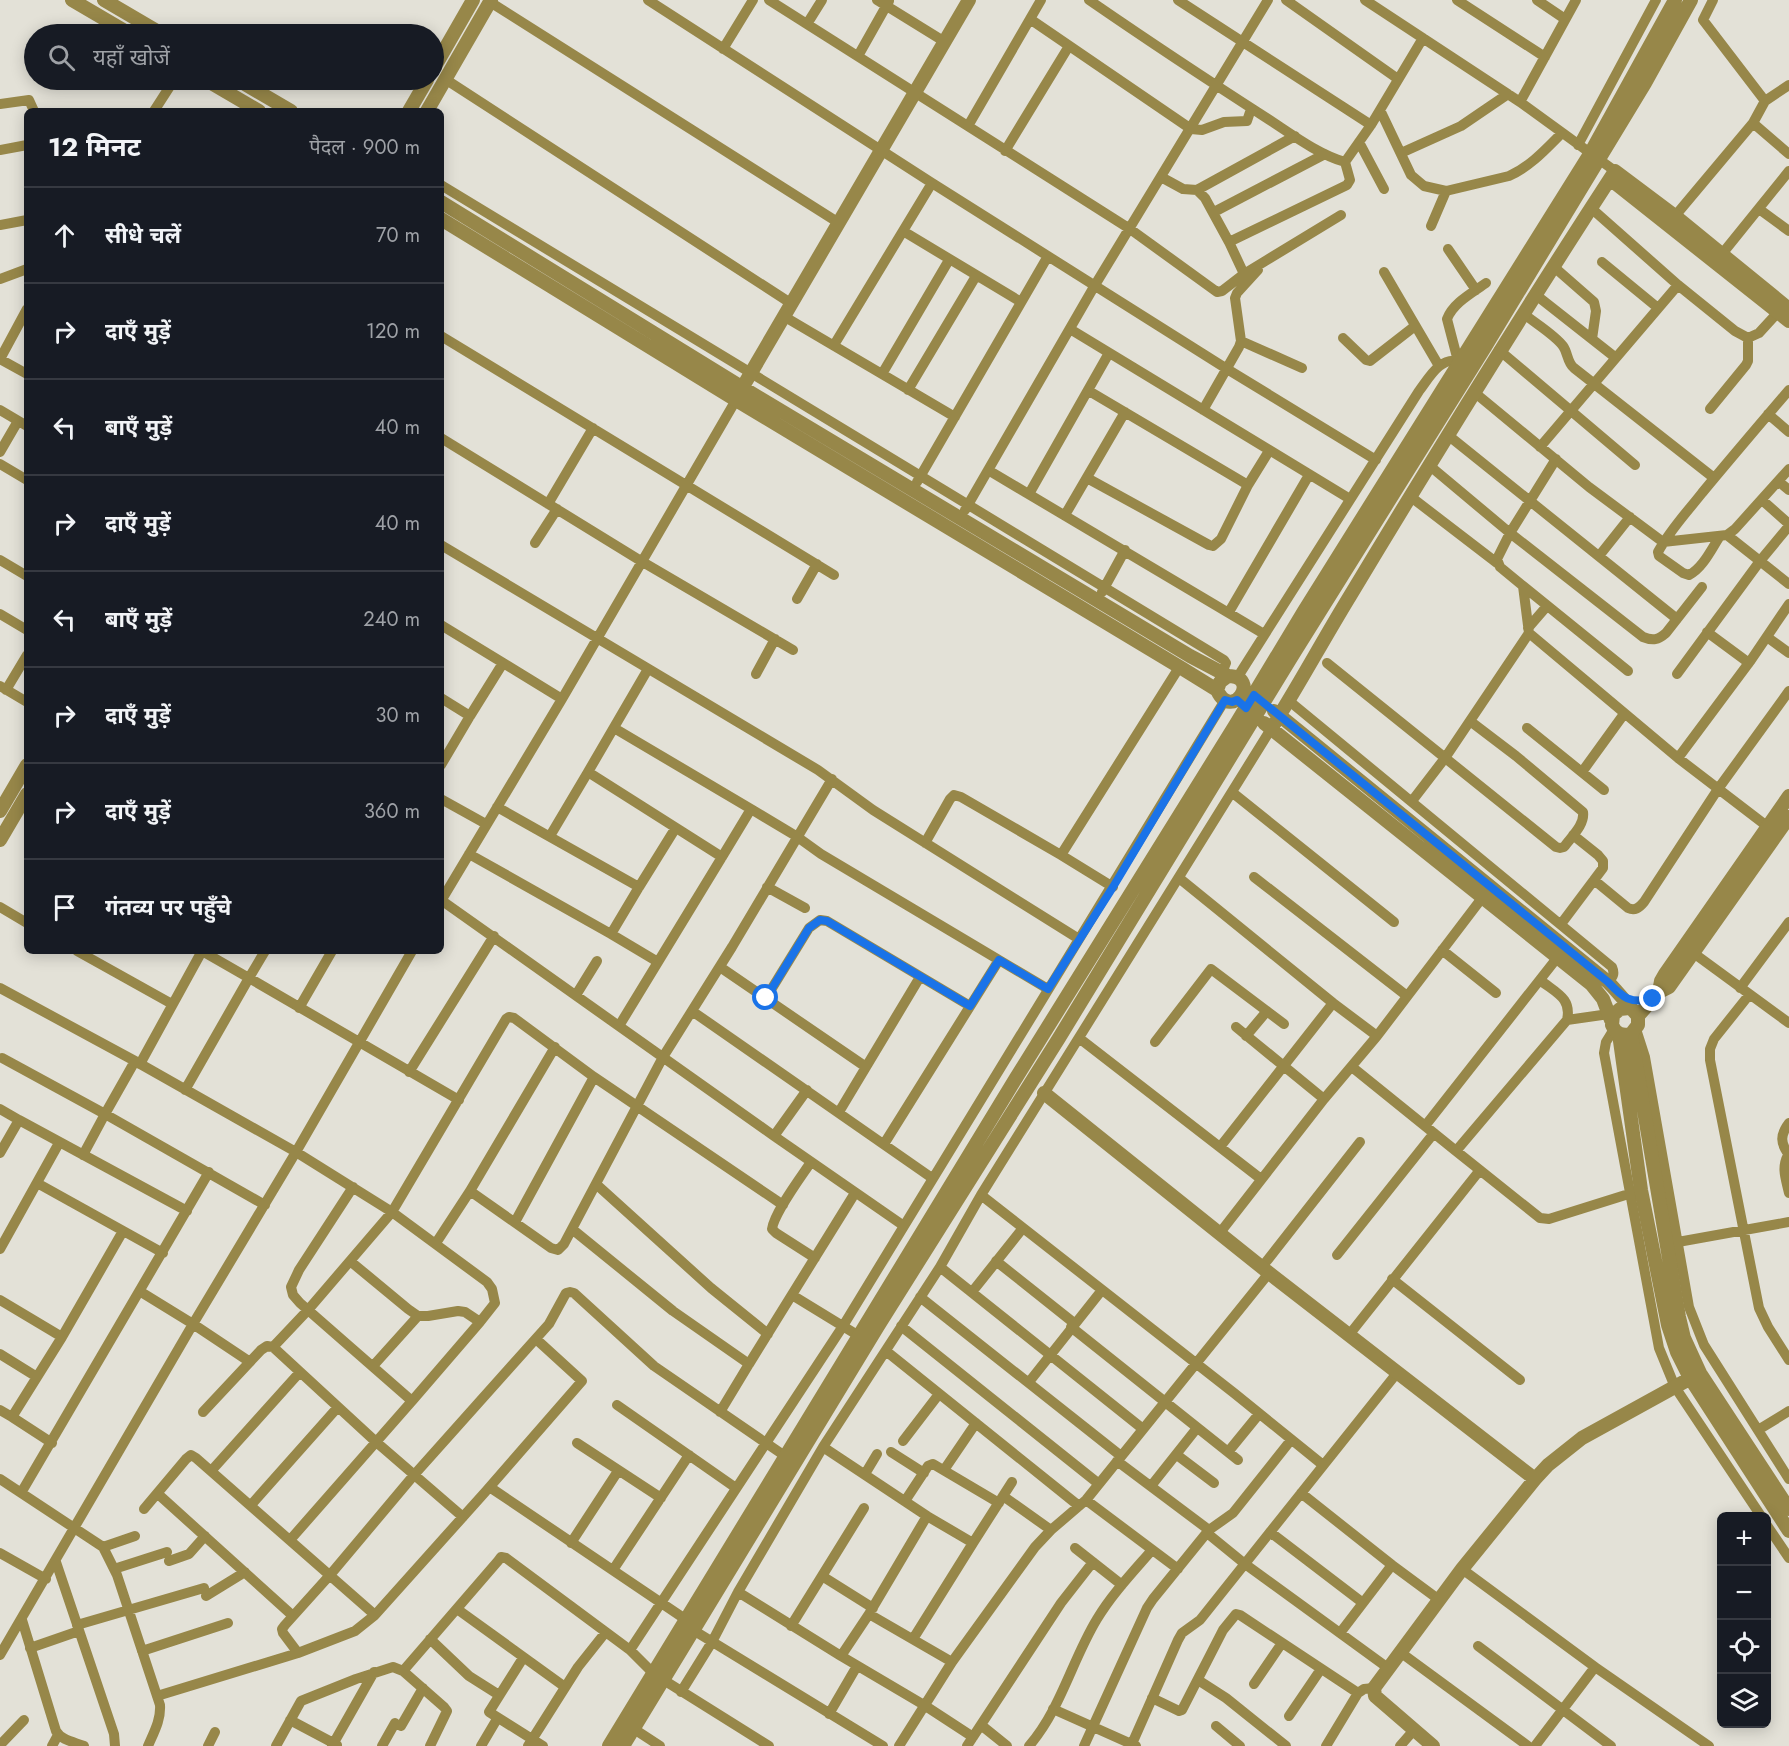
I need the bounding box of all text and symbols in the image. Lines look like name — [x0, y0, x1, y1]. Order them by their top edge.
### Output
search box — [24, 24, 444, 90]
icon: search — [45, 41, 78, 74]
text: यहाँ खोजें — [93, 41, 170, 73]
text: 12 मिनट — [48, 128, 141, 166]
text: पैदल · 900 m — [309, 133, 420, 162]
icon: ahead — [48, 219, 81, 252]
text: सीधे चलें — [105, 219, 181, 251]
text: 70 m — [376, 221, 420, 250]
icon: right — [48, 315, 81, 348]
text: दाएँ मुड़ें — [105, 315, 171, 347]
text: 120 m — [366, 317, 420, 346]
icon: left — [48, 411, 81, 444]
text: बाएँ मुड़ें — [105, 411, 172, 443]
text: 40 m — [375, 413, 420, 442]
icon: right — [48, 507, 81, 540]
text: दाएँ मुड़ें — [105, 507, 171, 539]
text: 40 m — [375, 509, 420, 538]
icon: left — [48, 603, 81, 636]
text: बाएँ मुड़ें — [105, 603, 172, 635]
text: 240 m — [363, 605, 420, 634]
icon: right — [48, 699, 81, 732]
text: दाएँ मुड़ें — [105, 699, 171, 731]
text: 30 m — [375, 701, 420, 730]
icon: right — [48, 795, 81, 828]
text: दाएँ मुड़ें — [105, 795, 171, 827]
text: 360 m — [364, 797, 420, 826]
icon: arrive — [48, 891, 81, 924]
text: गंतव्य पर पहुँचे — [105, 891, 231, 923]
route start — [752, 984, 778, 1010]
route end — [1639, 985, 1665, 1011]
map controls — [1717, 1512, 1771, 1728]
button: + — [1717, 1512, 1771, 1566]
button: − — [1717, 1566, 1771, 1620]
button: locate — [1717, 1620, 1771, 1674]
button: layers — [1717, 1674, 1771, 1728]

